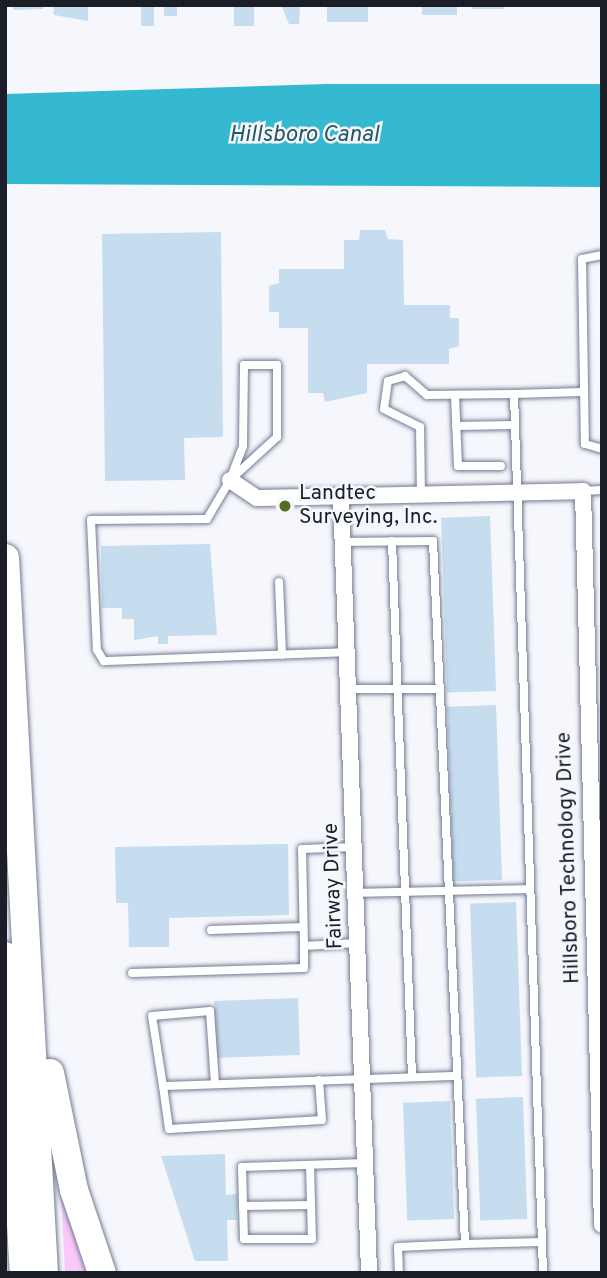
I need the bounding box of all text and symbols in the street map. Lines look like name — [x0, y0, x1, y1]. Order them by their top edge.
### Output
water label: Hillsboro Canal — [229, 122, 379, 150]
place label: Landtec Surveying, Inc. — [299, 481, 437, 531]
marker: Landtec Surveying, Inc. — [277, 498, 293, 514]
street label: Hillsboro Technology Drive — [552, 731, 586, 985]
street label: Fairway Drive — [319, 822, 349, 950]

